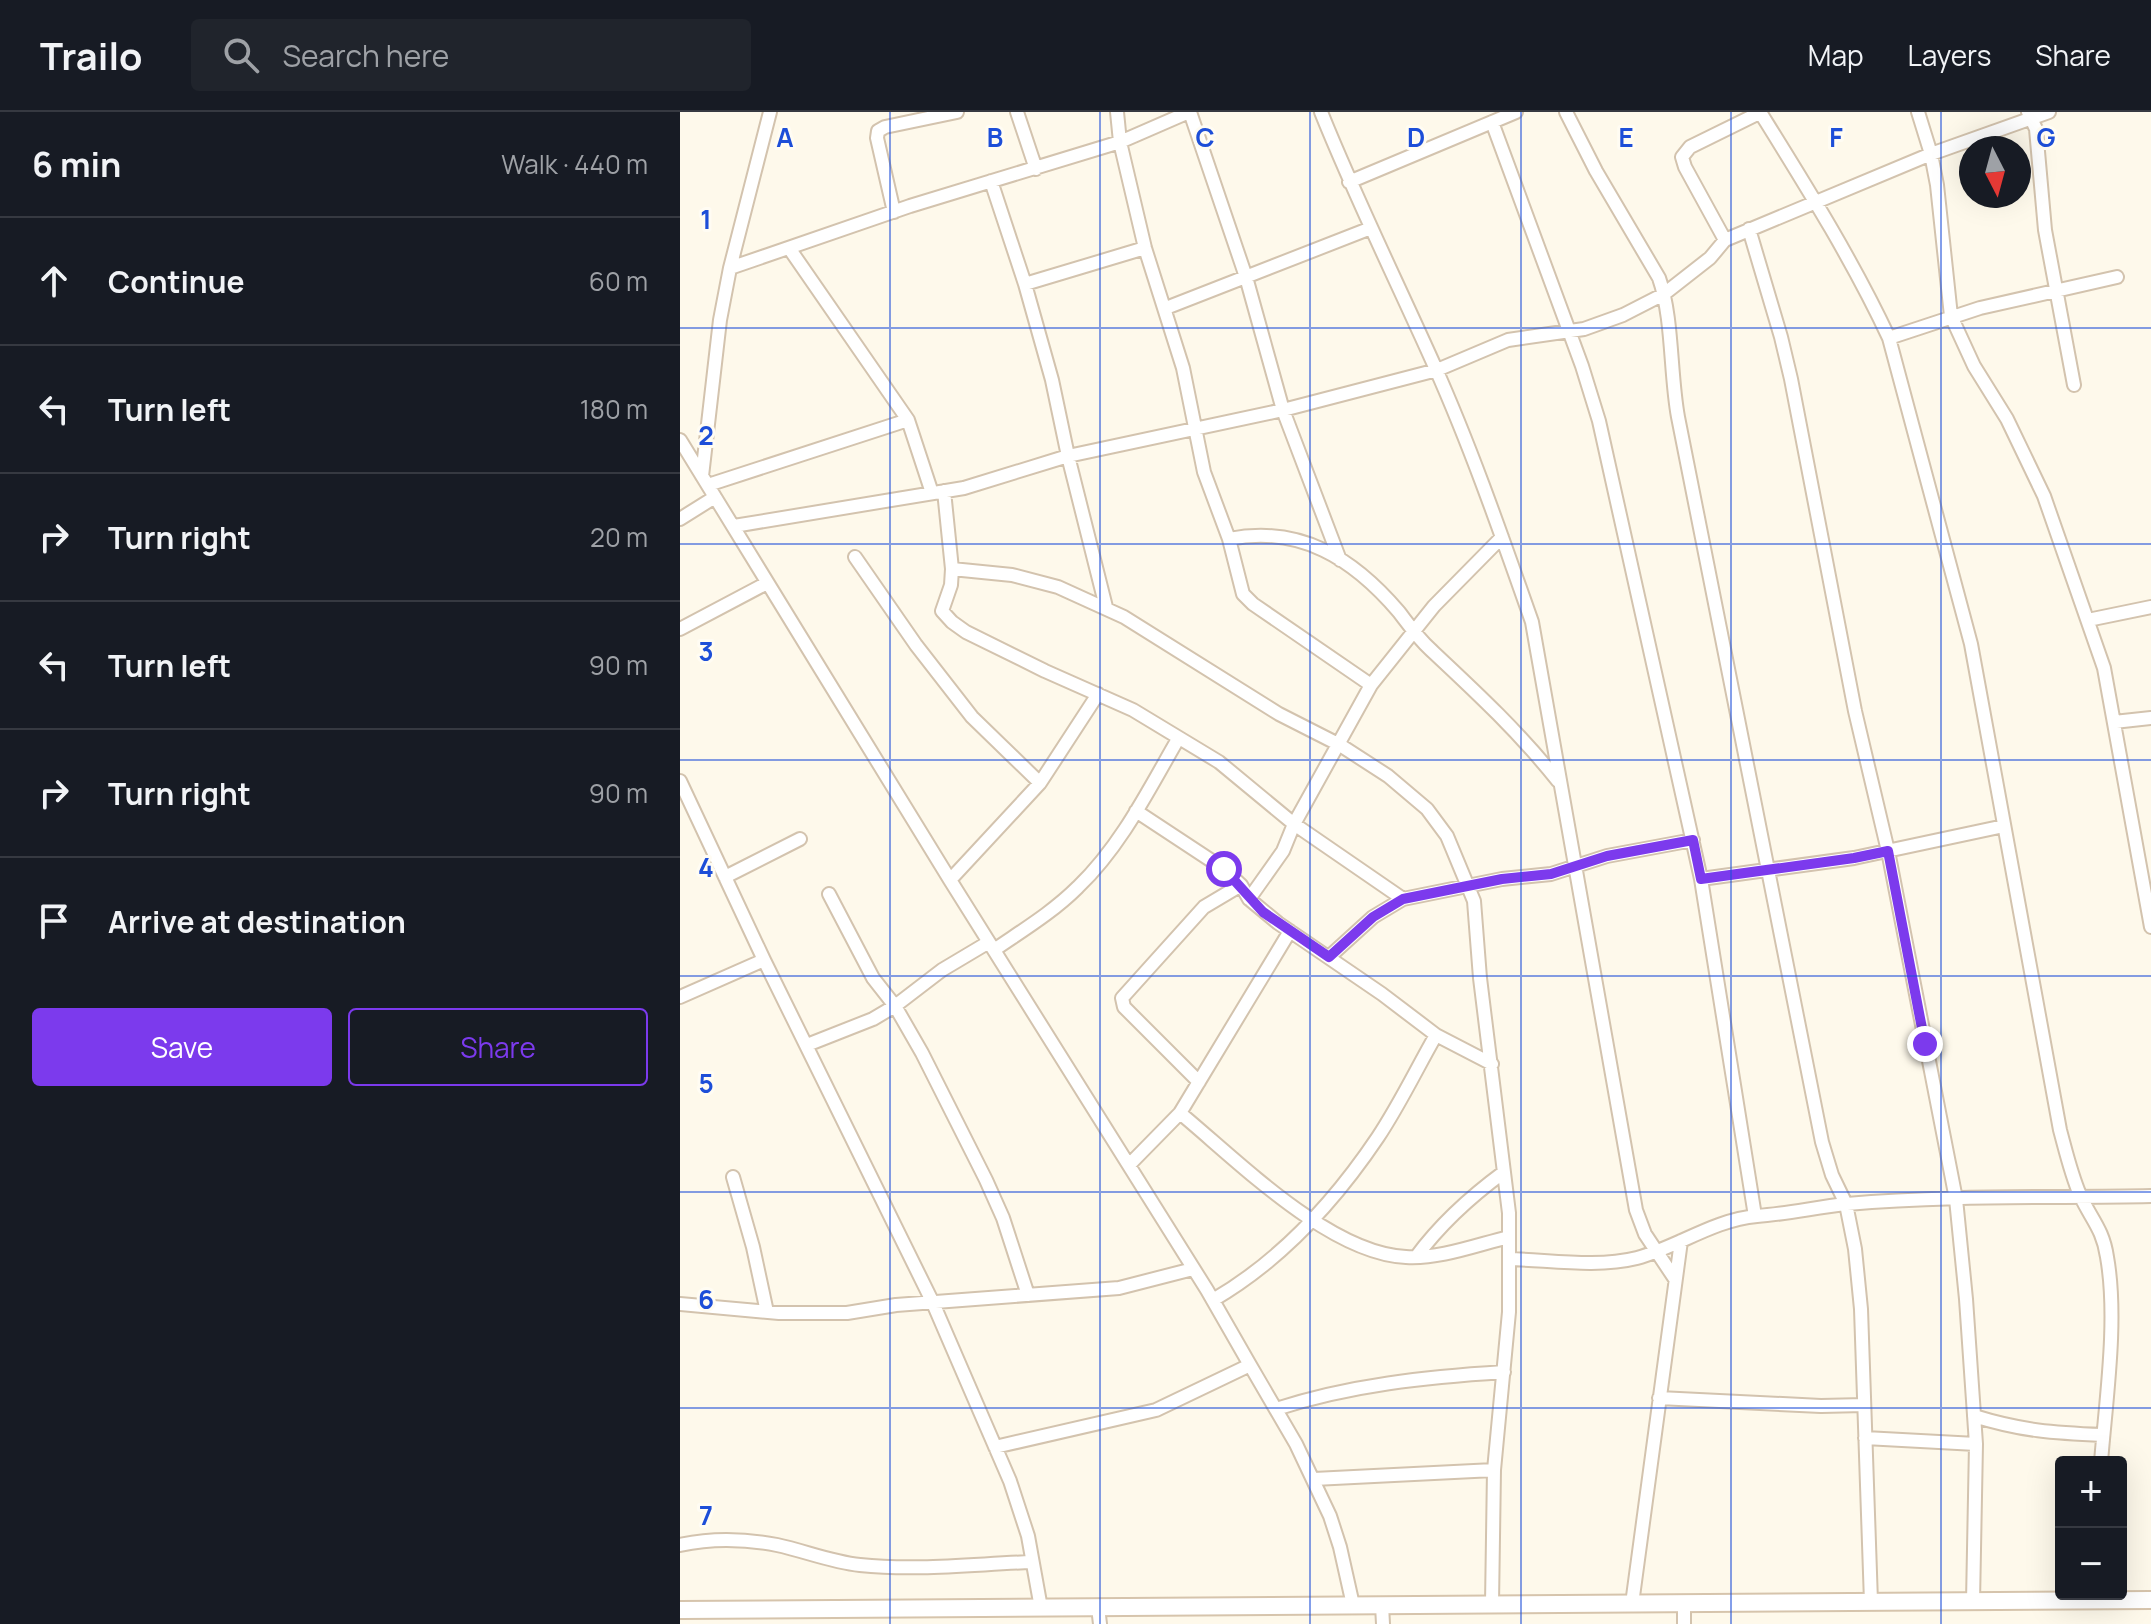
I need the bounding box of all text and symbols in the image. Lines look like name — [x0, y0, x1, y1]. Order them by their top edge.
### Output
search box — [191, 19, 751, 91]
text: Trailo — [40, 29, 143, 81]
icon: search — [219, 33, 263, 77]
text: Search here — [283, 35, 449, 76]
text: Map — [1808, 36, 1864, 74]
text: Layers — [1908, 36, 1991, 74]
text: Share — [2035, 36, 2111, 74]
text: A — [776, 119, 794, 155]
text: B — [987, 119, 1003, 155]
text: C — [1195, 119, 1215, 155]
text: D — [1407, 119, 1425, 155]
text: E — [1618, 119, 1634, 155]
text: F — [1829, 119, 1843, 155]
text: G — [2036, 119, 2056, 155]
north arrow — [1959, 136, 2031, 208]
text: 6 min — [32, 141, 121, 187]
text: Walk · 440 m — [501, 146, 648, 182]
text: 1 — [700, 201, 712, 237]
icon: ahead — [32, 259, 76, 303]
text: Continue — [108, 261, 244, 302]
text: 60 m — [589, 263, 648, 299]
icon: left — [32, 387, 76, 431]
text: Turn left — [108, 389, 231, 430]
text: 180 m — [580, 391, 648, 427]
text: 2 — [698, 417, 714, 453]
icon: right — [32, 515, 76, 559]
text: Turn right — [108, 517, 251, 558]
text: 20 m — [590, 519, 648, 555]
text: 3 — [698, 633, 714, 669]
icon: left — [32, 643, 76, 687]
text: Turn left — [108, 645, 231, 686]
text: 90 m — [589, 647, 648, 683]
icon: right — [32, 771, 76, 815]
text: Turn right — [108, 773, 251, 814]
text: 90 m — [589, 775, 648, 811]
text: 4 — [698, 849, 714, 885]
route start — [1206, 851, 1242, 887]
icon: arrive — [32, 899, 76, 943]
text: Arrive at destination — [108, 901, 406, 942]
button: Save — [32, 1008, 332, 1086]
button: Share — [348, 1008, 648, 1086]
route end — [1907, 1026, 1943, 1062]
text: 5 — [698, 1065, 714, 1101]
text: 6 — [698, 1281, 714, 1317]
map controls — [2055, 1456, 2127, 1600]
button: + — [2055, 1456, 2127, 1528]
text: 7 — [699, 1497, 713, 1533]
button: − — [2055, 1528, 2127, 1600]

